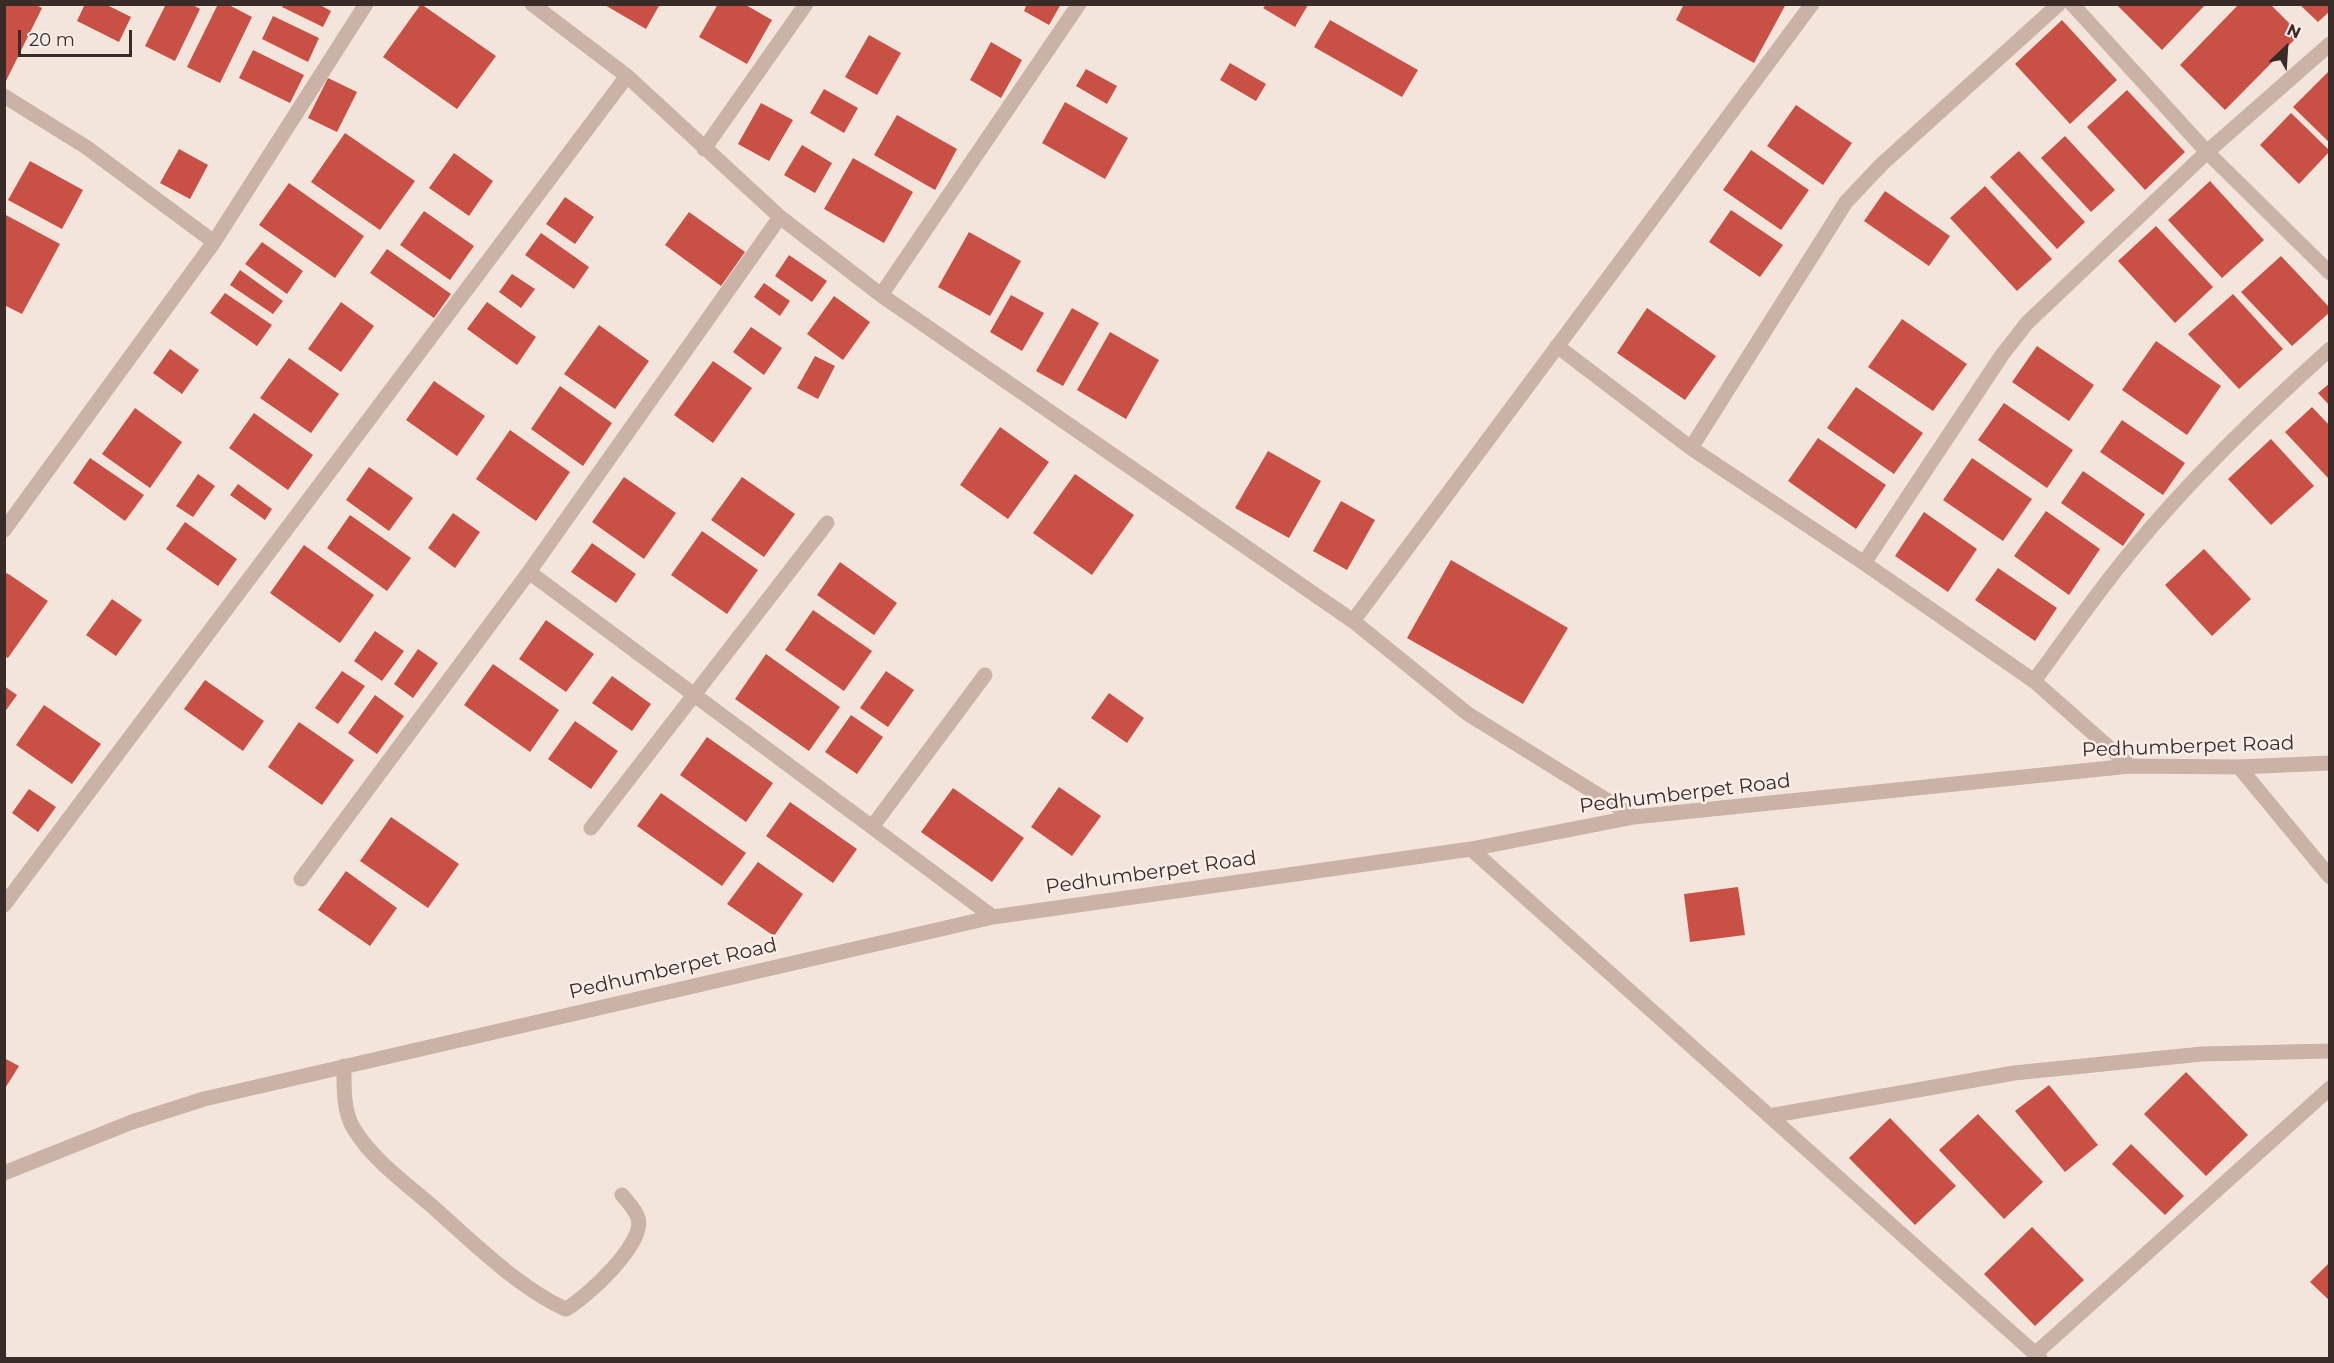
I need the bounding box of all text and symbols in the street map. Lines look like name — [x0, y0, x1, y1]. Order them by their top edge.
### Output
scale bar — [21, 18, 135, 56]
north arrow — [2256, 18, 2316, 78]
text: N — [2284, 20, 2304, 43]
text: 20 m — [29, 29, 75, 51]
street label: Pedhumberpet Road — [2081, 731, 2295, 763]
street label: Pedhumberpet Road — [1578, 769, 1792, 819]
street label: Pedhumberpet Road — [1044, 846, 1258, 900]
street label: Pedhumberpet Road — [567, 933, 779, 1005]

